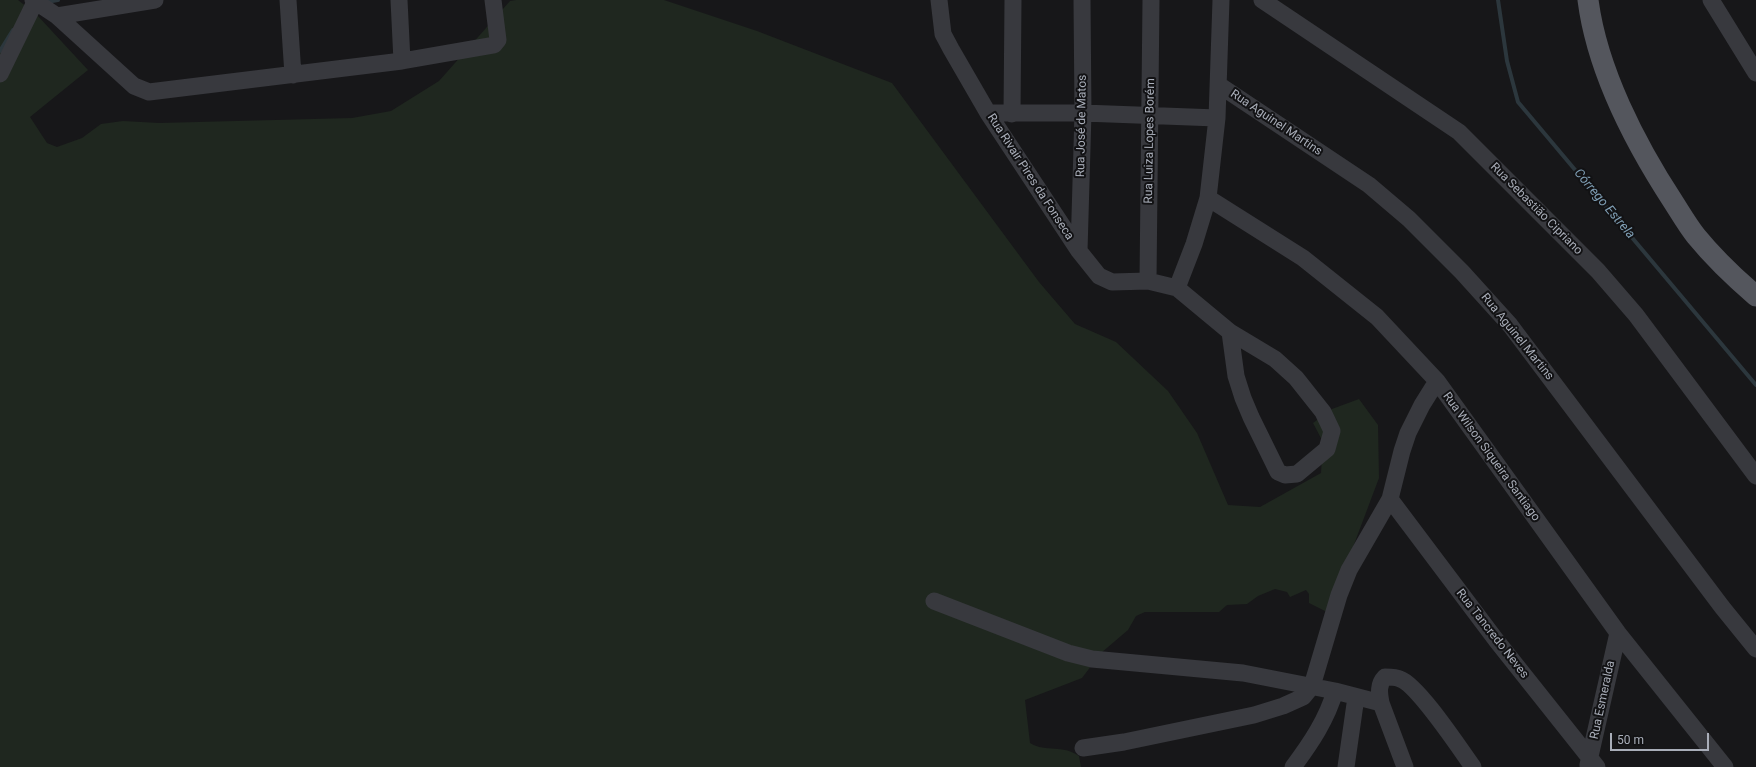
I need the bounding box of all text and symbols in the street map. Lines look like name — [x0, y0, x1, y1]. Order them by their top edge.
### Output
street label: Rua José de Matos — [1074, 75, 1090, 177]
street label: Rua Luiza Lopes Borém — [1142, 78, 1158, 204]
street label: Rua Aguinel Martins — [1227, 87, 1325, 159]
street label: Rua Rivair Pires da Fonseca — [984, 111, 1076, 243]
street label: Rua Sebastião Cipriano — [1487, 160, 1585, 258]
water label: Córrego Estrela — [1570, 166, 1638, 242]
street label: Rua Aguinel Martins — [1478, 291, 1556, 383]
street label: Rua Wilson Siqueira Santiago — [1439, 390, 1543, 524]
street label: Rua Tancredo Neves — [1453, 586, 1531, 682]
street label: Rua Esmeralda — [1588, 659, 1618, 741]
scale bar — [1612, 725, 1711, 751]
text: 50 m — [1617, 733, 1644, 747]

